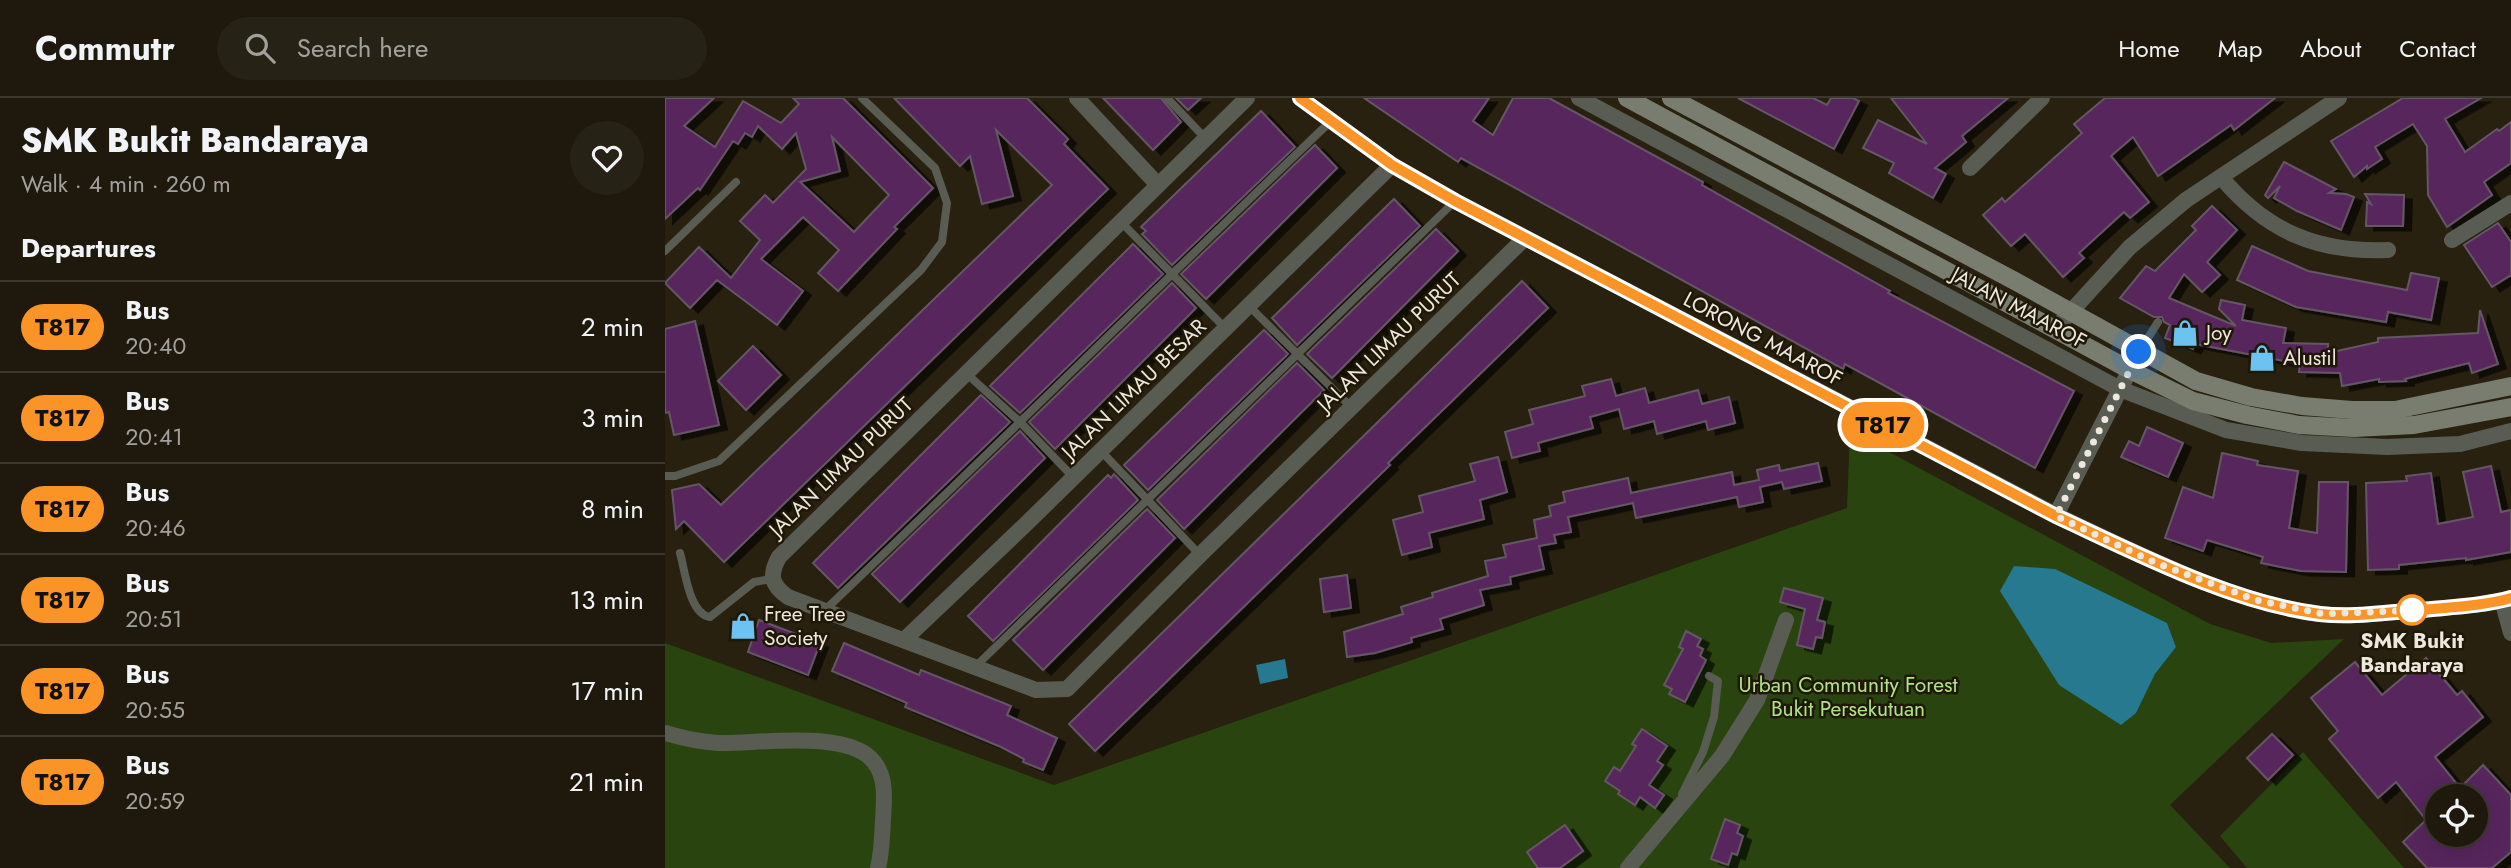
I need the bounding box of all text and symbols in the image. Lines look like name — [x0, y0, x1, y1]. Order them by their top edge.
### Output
search box — [217, 17, 707, 80]
text: Commutr — [35, 25, 175, 72]
icon: search — [241, 29, 279, 67]
text: Search here — [297, 29, 428, 67]
text: Home — [2118, 31, 2180, 66]
text: Map — [2218, 31, 2262, 66]
text: About — [2300, 31, 2361, 66]
text: Contact — [2399, 31, 2476, 66]
text: SMK Bukit Bandaraya — [21, 117, 369, 164]
button: heart — [570, 121, 644, 195]
text: Walk · 4 min · 260 m — [21, 167, 231, 201]
text: Departures — [21, 229, 156, 267]
street label: JALAN MAAROF — [1943, 258, 2092, 356]
street label: JALAN LIMAU PURUT — [1308, 265, 1468, 421]
street label: LORONG MAAROF — [1678, 284, 1848, 394]
text: Bus — [125, 291, 169, 329]
text: 2 min — [581, 308, 644, 346]
text: T817 — [35, 309, 90, 344]
street label: JALAN LIMAU BESAR — [1053, 312, 1213, 468]
shop icon: Joy — [2170, 318, 2200, 348]
place label: Joy — [2203, 318, 2232, 348]
text: 20:40 — [125, 329, 186, 363]
your location — [2121, 334, 2156, 369]
shop icon: Alustil — [2247, 343, 2277, 373]
place label: Alustil — [2283, 343, 2337, 373]
text: Bus — [125, 382, 169, 420]
street label: JALAN LIMAU PURUT — [760, 390, 920, 546]
text: 3 min — [581, 399, 644, 437]
text: T817 — [35, 400, 90, 435]
line badge: T817 — [1834, 402, 1932, 448]
text: T817 — [1855, 407, 1911, 442]
text: 20:41 — [125, 420, 183, 454]
text: Bus — [125, 473, 169, 511]
text: 8 min — [581, 490, 644, 528]
text: T817 — [35, 491, 90, 526]
text: 20:46 — [125, 511, 186, 545]
text: Bus — [125, 564, 169, 602]
text: 13 min — [570, 581, 644, 619]
text: T817 — [35, 582, 90, 617]
marker: SMK Bukit Bandaraya — [2397, 595, 2427, 625]
place label: Free Tree Society — [764, 599, 846, 653]
text: 20:51 — [125, 602, 182, 636]
shop icon: Free Tree Society — [728, 611, 758, 641]
place label: SMK Bukit Bandaraya — [2360, 626, 2464, 680]
text: Bus — [125, 655, 169, 693]
park label: Urban Community Forest Bukit Persekutuan — [1739, 670, 1958, 724]
text: 17 min — [570, 672, 644, 710]
text: T817 — [35, 673, 90, 708]
text: 20:55 — [125, 693, 185, 727]
text: Bus — [125, 746, 169, 784]
text: 21 min — [569, 763, 644, 801]
text: T817 — [35, 764, 90, 799]
text: 20:59 — [125, 784, 185, 818]
map controls — [2425, 784, 2488, 847]
button: locate — [2425, 784, 2488, 847]

